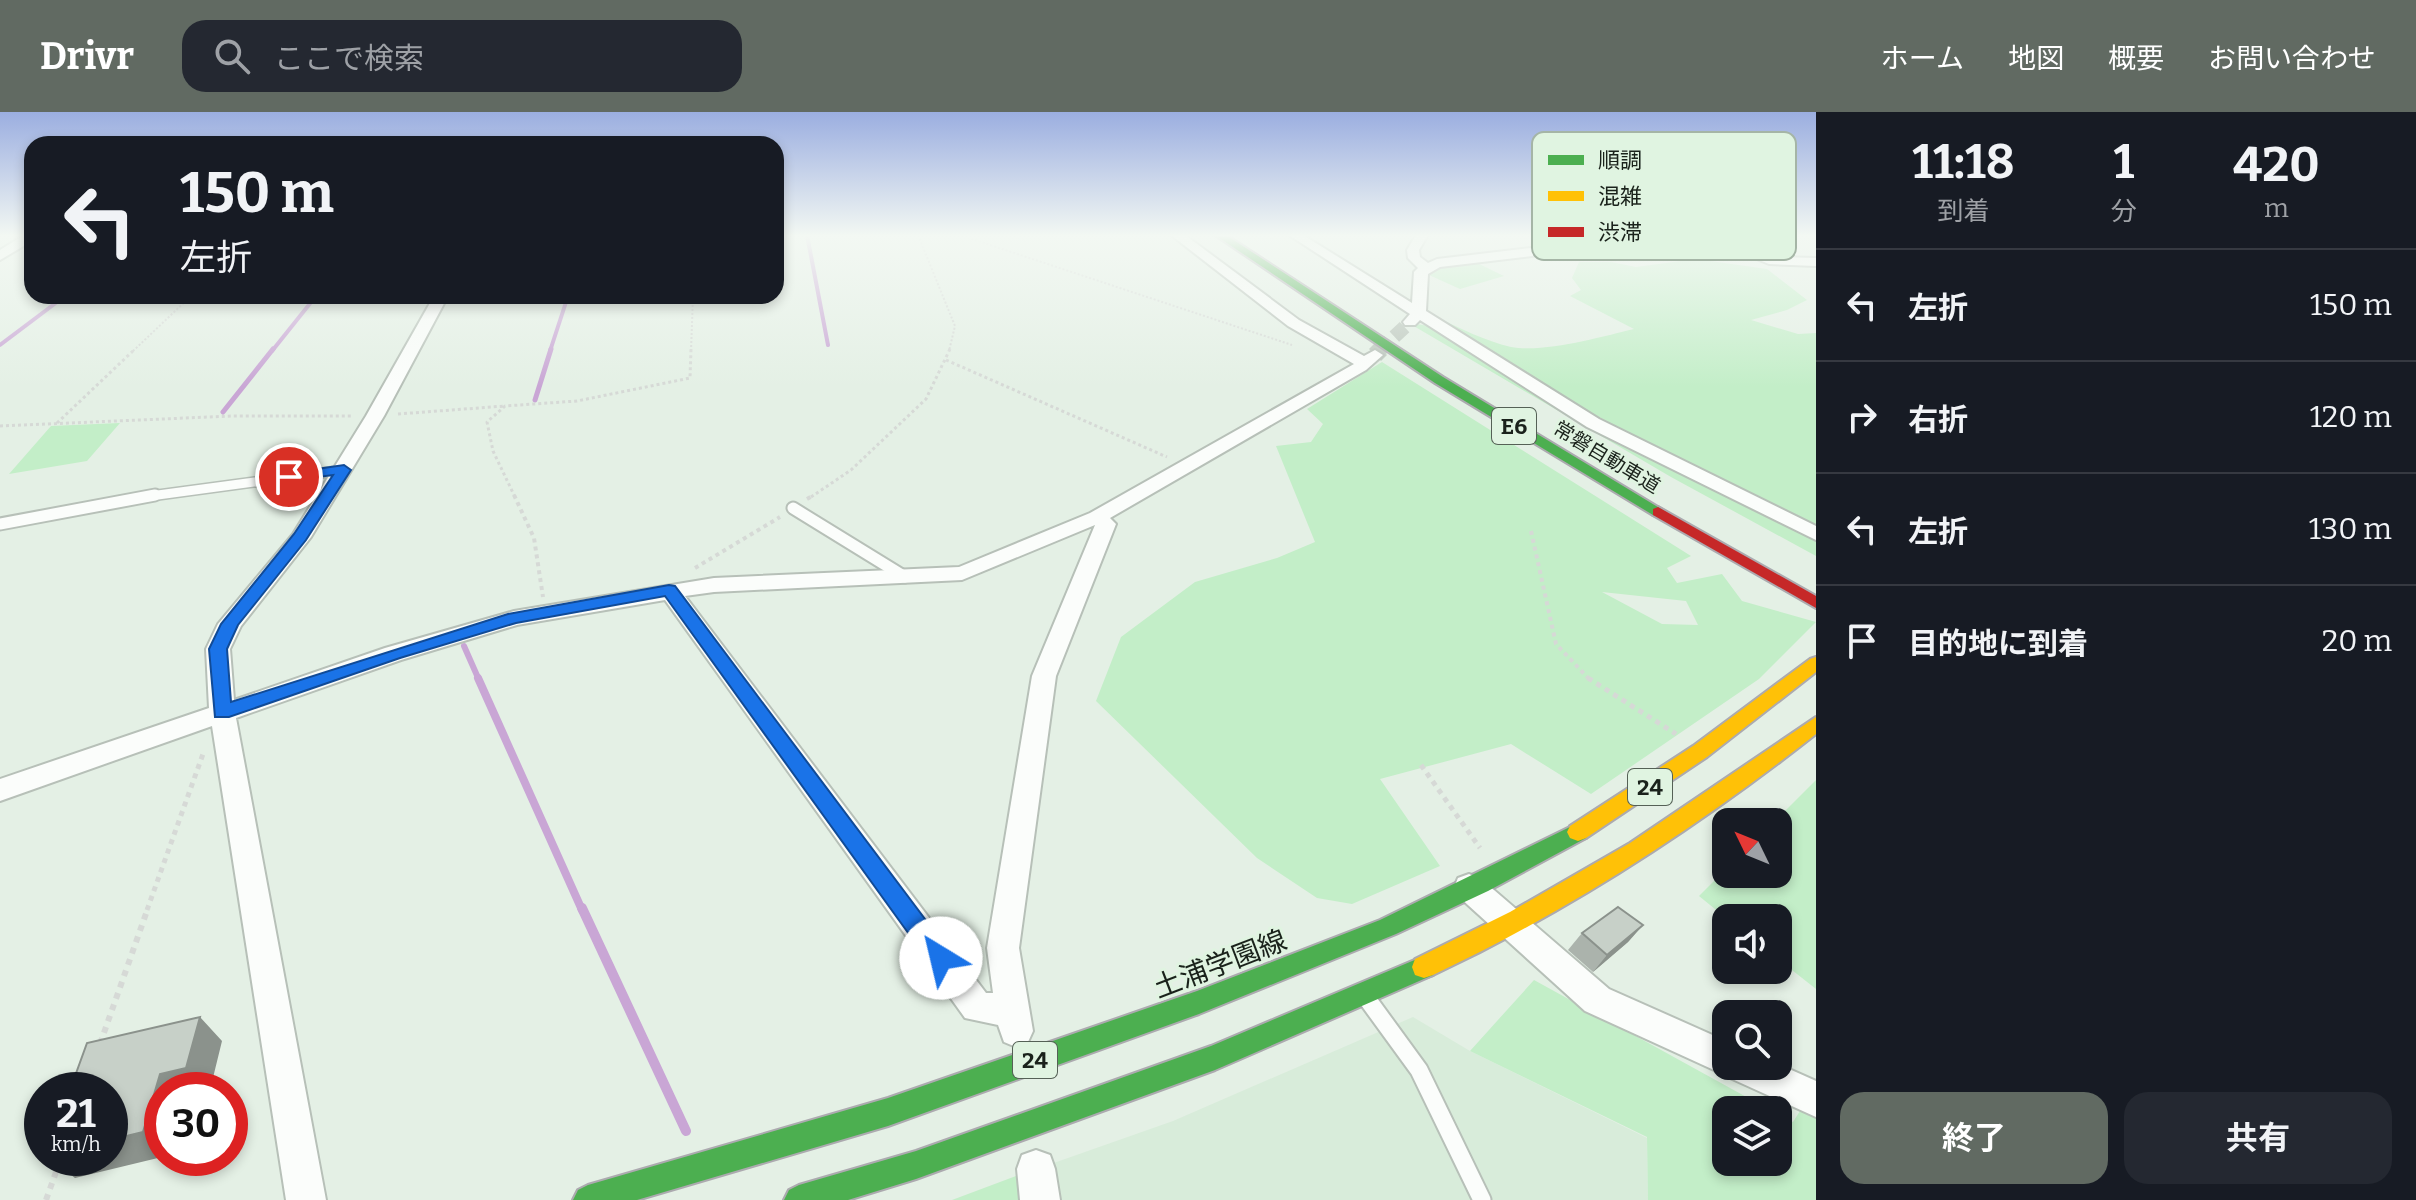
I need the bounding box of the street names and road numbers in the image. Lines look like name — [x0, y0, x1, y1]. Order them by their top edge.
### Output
road number: E6 — [1492, 408, 1536, 444]
street label: 常磐自動車道 — [1549, 416, 1665, 498]
road number: 24 — [1628, 769, 1672, 805]
street label: 土浦学園線 — [1149, 924, 1291, 1004]
road number: 24 — [1013, 1042, 1057, 1078]

